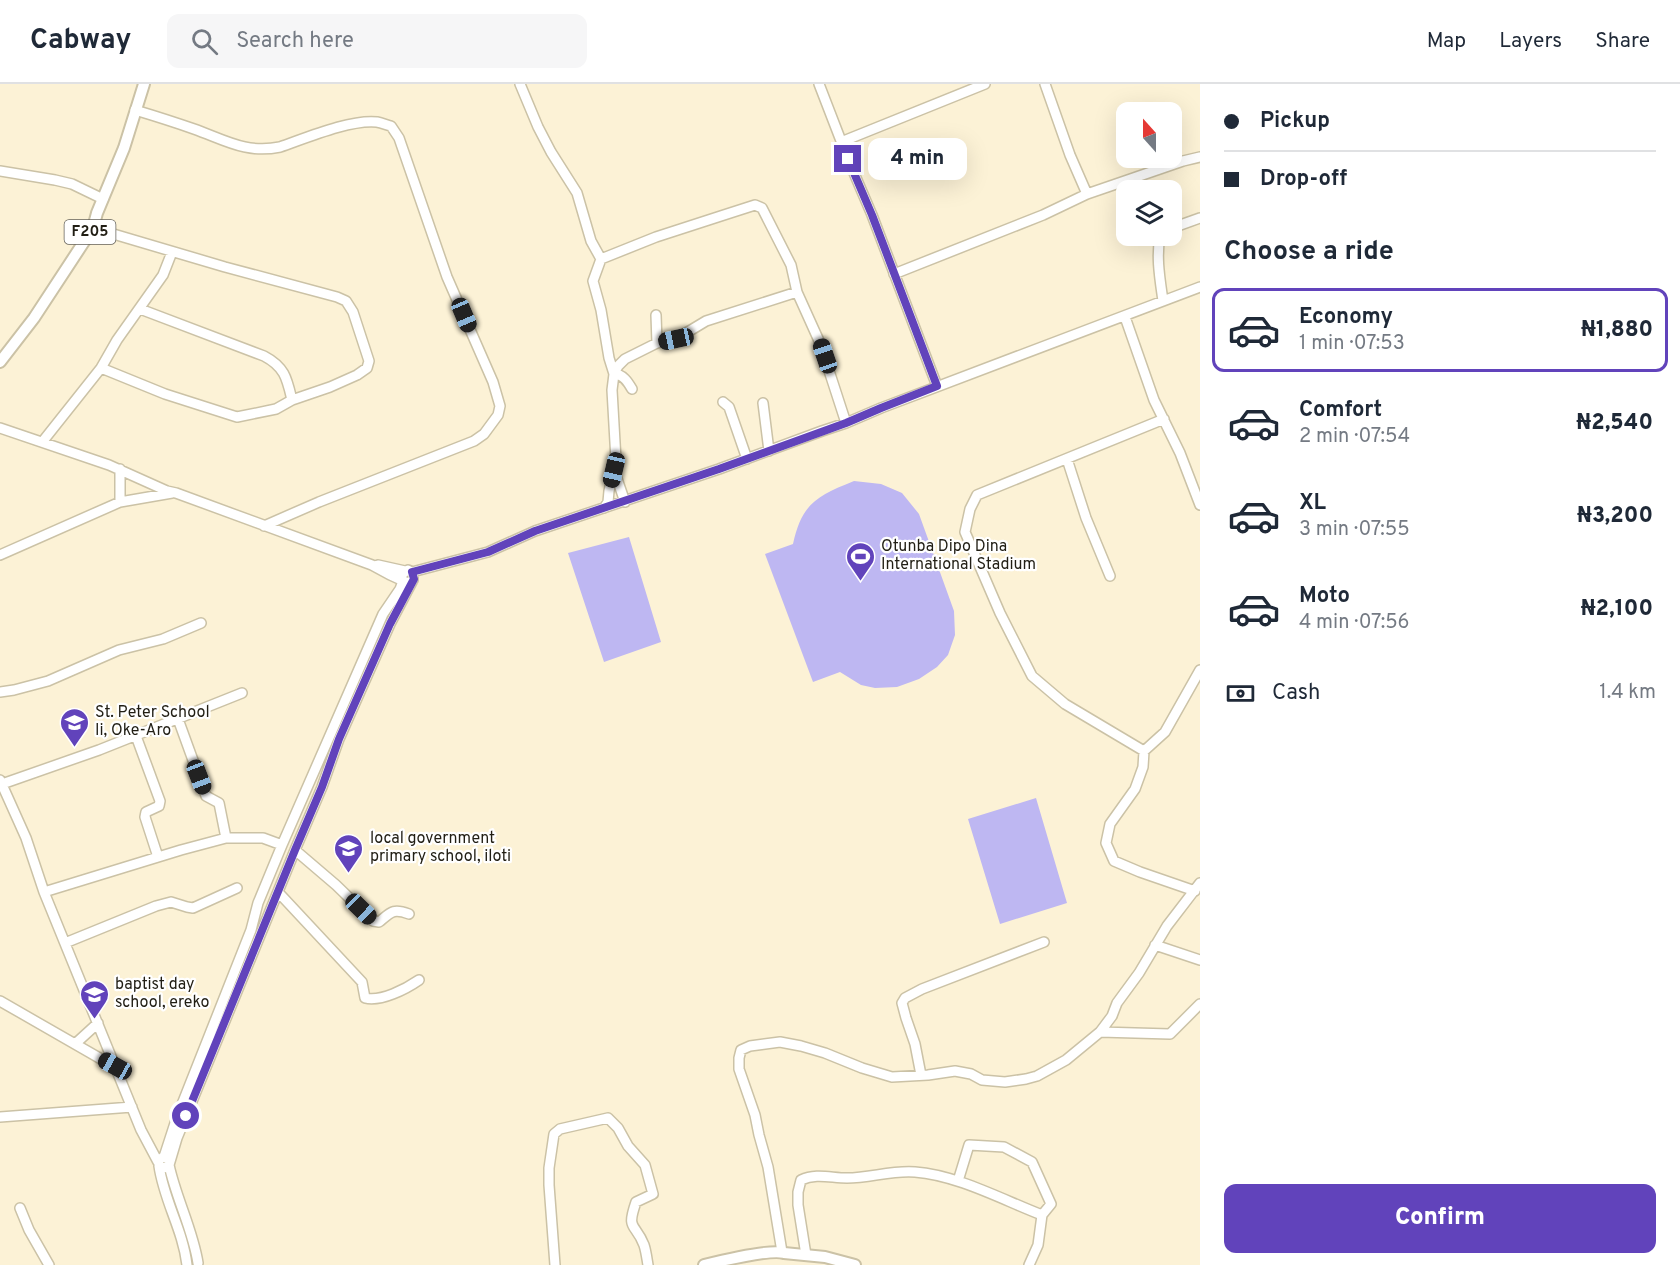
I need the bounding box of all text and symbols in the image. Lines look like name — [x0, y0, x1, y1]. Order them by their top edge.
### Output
search box — [167, 14, 587, 68]
text: Cabway — [30, 23, 131, 59]
icon: search — [188, 25, 221, 58]
text: Search here — [236, 28, 354, 55]
text: Map — [1427, 28, 1466, 55]
text: Layers — [1499, 28, 1562, 55]
text: Share — [1595, 28, 1650, 55]
north arrow — [1116, 102, 1182, 168]
map controls — [1116, 102, 1182, 246]
text: Pickup — [1260, 108, 1330, 135]
callout: 4 min — [869, 138, 968, 180]
route end — [834, 145, 861, 172]
text: 4 min — [891, 146, 944, 172]
text: Drop-off — [1260, 166, 1347, 193]
button: layers — [1116, 180, 1182, 246]
road number: F205 — [64, 220, 116, 244]
text: Choose a ride — [1224, 235, 1394, 269]
car — [449, 295, 479, 335]
icon: car — [1227, 303, 1281, 357]
text: Economy — [1299, 304, 1393, 331]
text: ₦1,880 — [1581, 317, 1653, 344]
car — [657, 326, 695, 352]
text: 1 min · 07:53 — [1299, 331, 1405, 357]
car — [811, 336, 839, 376]
icon: car — [1227, 396, 1281, 450]
text: Comfort — [1299, 397, 1382, 424]
text: ₦2,540 — [1576, 410, 1653, 437]
text: 2 min · 07:54 — [1299, 424, 1410, 450]
car — [601, 450, 627, 490]
icon: car — [1227, 489, 1281, 543]
text: XL — [1299, 490, 1326, 517]
text: ₦3,200 — [1577, 503, 1653, 530]
text: 3 min · 07:55 — [1299, 517, 1410, 543]
place label: Otunba Dipo Dina International Stadium — [881, 537, 1036, 575]
sports icon: Otunba Dipo Dina International Stadium — [844, 540, 876, 582]
icon: car — [1227, 582, 1281, 636]
text: Moto — [1299, 583, 1350, 610]
text: ₦2,100 — [1581, 596, 1653, 623]
text: 4 min · 07:56 — [1299, 610, 1410, 636]
icon: cash — [1224, 677, 1257, 710]
text: Cash — [1272, 680, 1321, 707]
text: 1.4 km — [1599, 680, 1656, 706]
place label: St. Peter School Ii, Oke-Aro — [95, 703, 210, 741]
school or university icon: St. Peter School Ii, Oke-Aro — [58, 706, 90, 748]
car — [184, 757, 214, 797]
place label: local government primary school, iloti — [370, 829, 511, 867]
school or university icon: local government primary school, iloti — [333, 832, 365, 874]
car — [342, 890, 380, 928]
place label: baptist day school, ereko — [115, 975, 209, 1013]
school or university icon: baptist day school, ereko — [78, 978, 110, 1020]
car — [95, 1049, 135, 1083]
route start — [172, 1102, 199, 1129]
button: Confirm — [1224, 1184, 1656, 1253]

